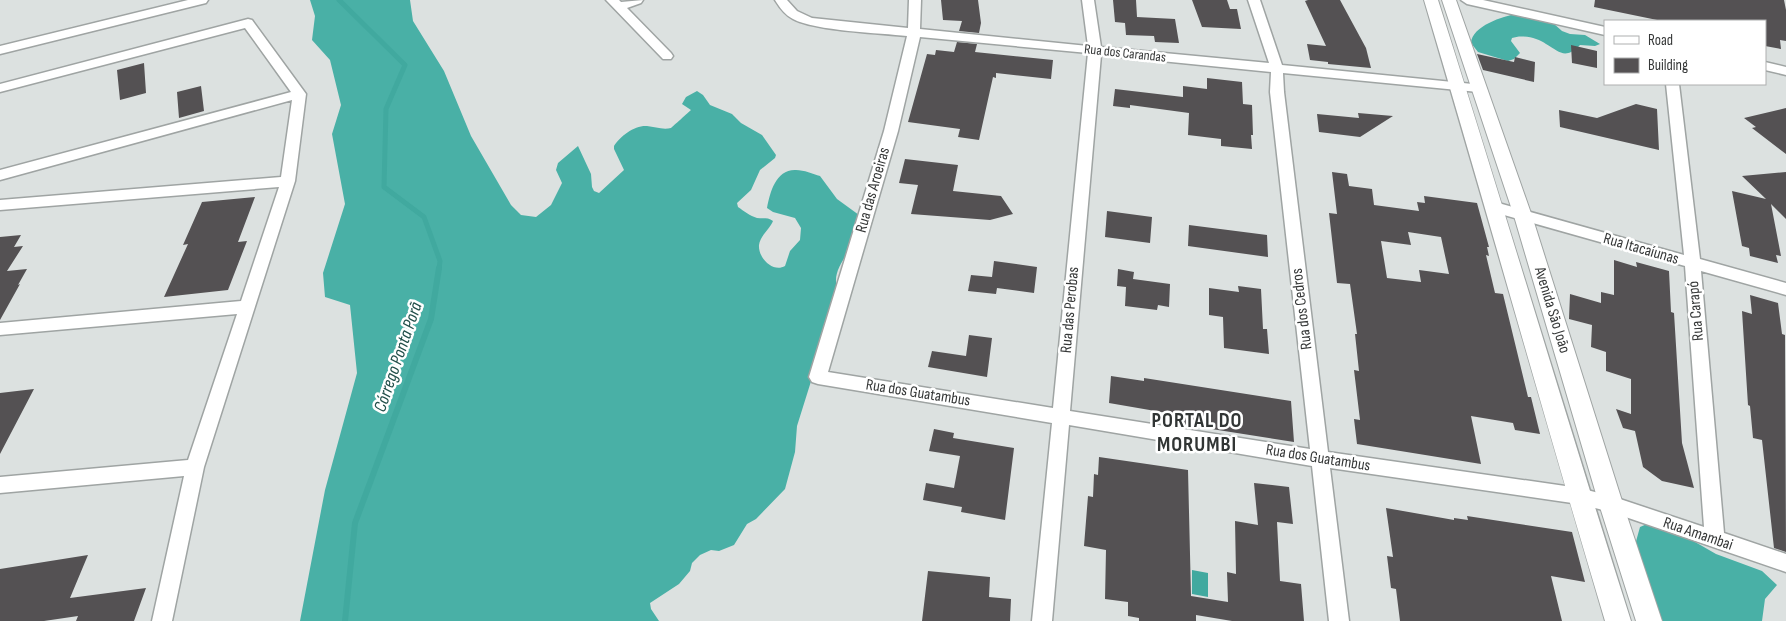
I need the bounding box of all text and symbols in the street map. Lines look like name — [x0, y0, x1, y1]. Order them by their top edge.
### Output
legend — [1604, 20, 1766, 85]
text: Road — [1648, 31, 1673, 50]
street label: Rua dos Carandas — [1083, 40, 1167, 66]
text: Building — [1648, 56, 1688, 75]
street label: Rua das Aroeiras — [852, 145, 894, 235]
street label: Rua Itacaíunas — [1601, 229, 1681, 269]
street label: Avenida São João — [1530, 264, 1574, 355]
street label: Rua das Perobas — [1057, 266, 1083, 354]
street label: Rua dos Cedros — [1288, 267, 1316, 351]
street label: Rua Carapó — [1684, 280, 1708, 342]
water label: Córrego Ponta Porã — [369, 299, 427, 415]
street label: Rua dos Guatambus — [864, 375, 972, 411]
district label: PORTAL DO MORUMBI — [1152, 408, 1242, 457]
street label: Rua dos Guatambus — [1264, 440, 1372, 476]
street label: Rua Amambai — [1661, 513, 1735, 555]

